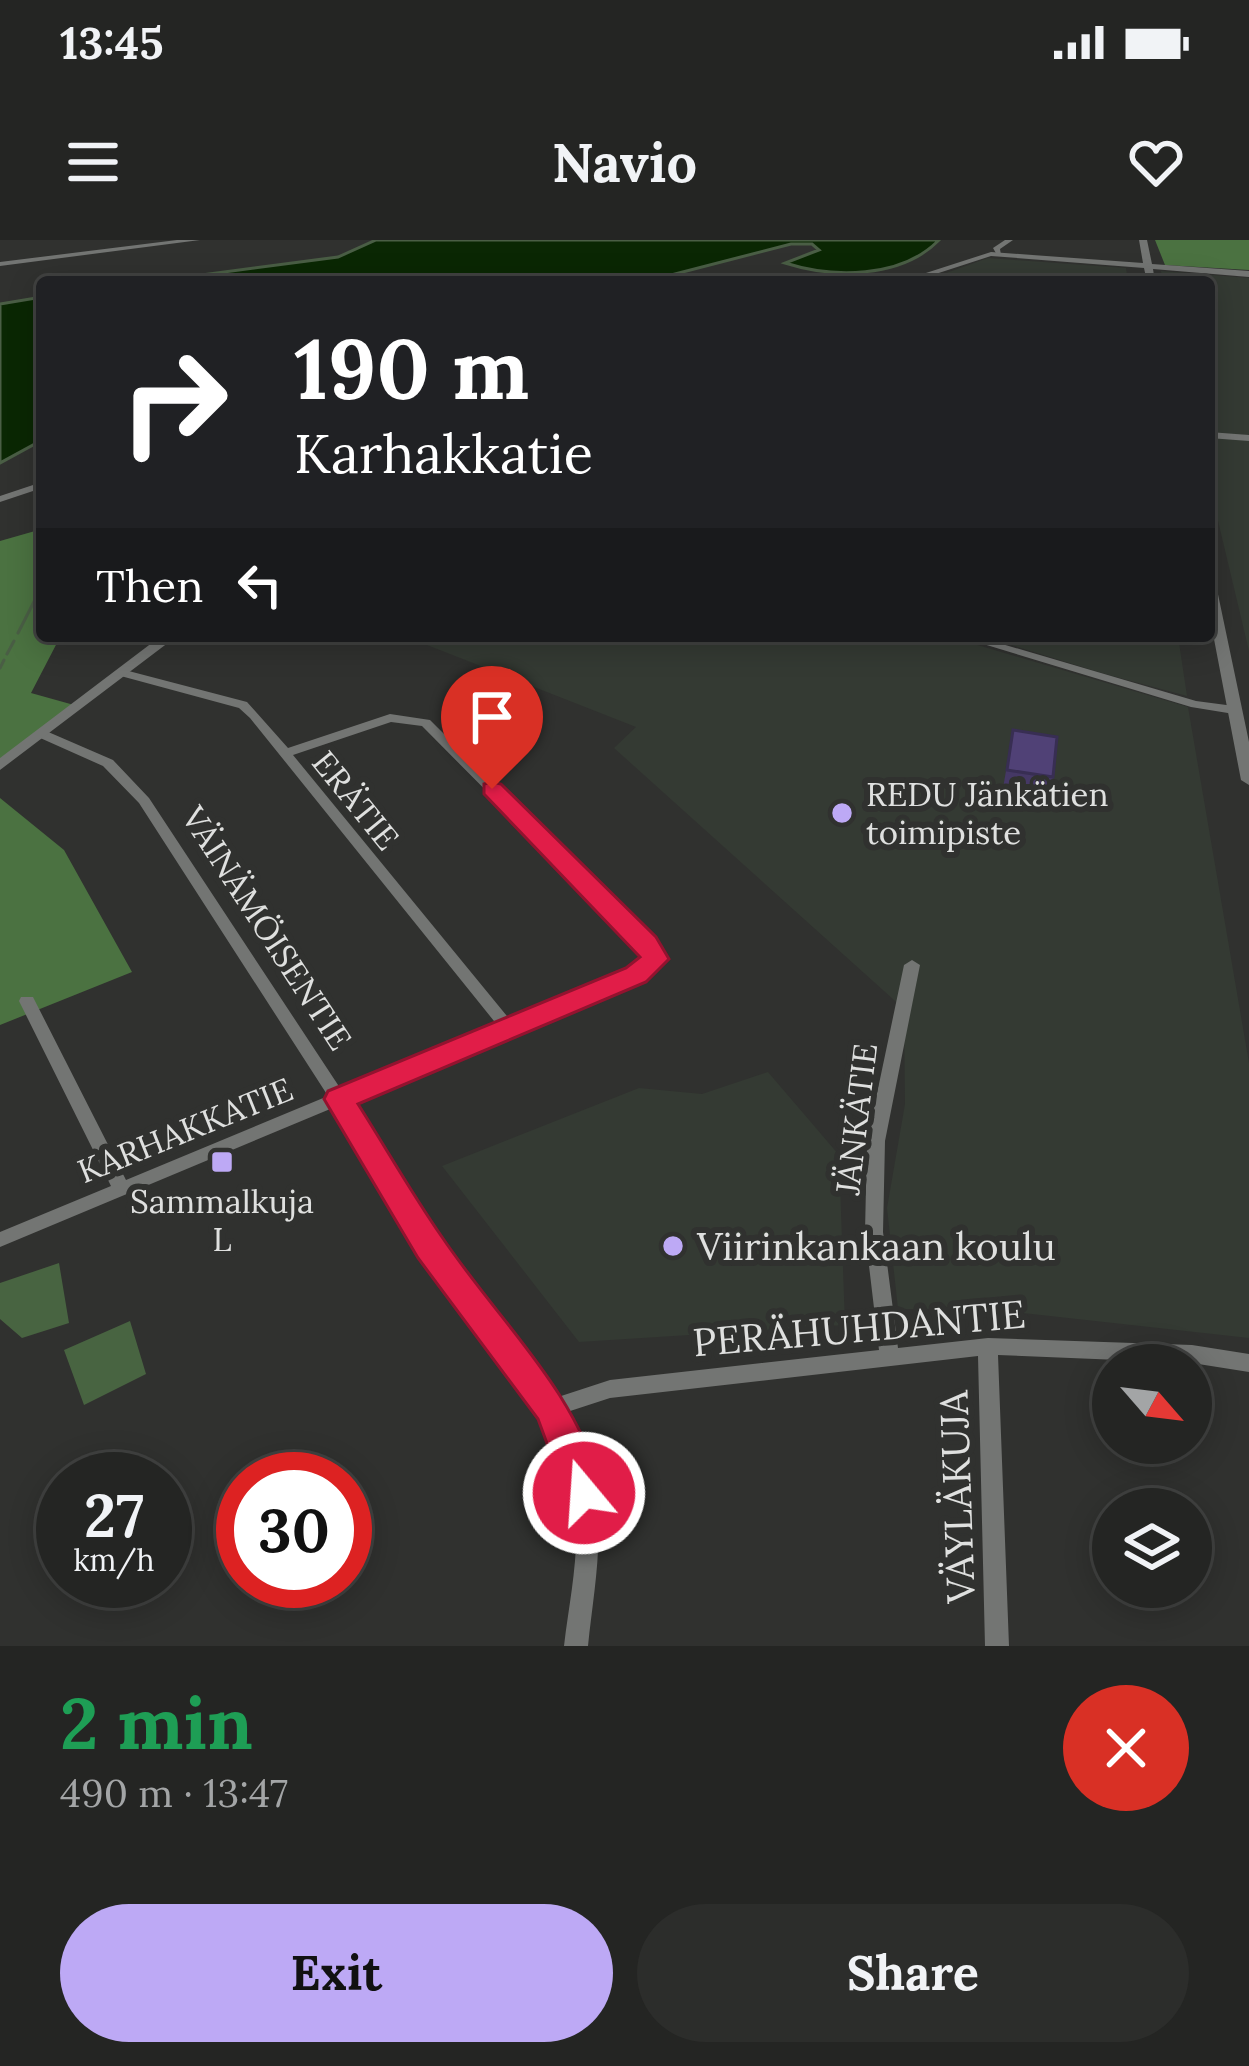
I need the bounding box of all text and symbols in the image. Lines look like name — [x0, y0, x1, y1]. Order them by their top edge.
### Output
text: 13:45 — [60, 14, 164, 71]
text: Navio — [552, 128, 697, 197]
icon: menu — [60, 129, 126, 195]
icon: heart — [1123, 129, 1189, 195]
text: 190 m — [294, 314, 529, 422]
icon: right — [96, 324, 252, 480]
text: Karhakkatie — [294, 419, 593, 488]
icon: left — [227, 552, 293, 618]
text: Then — [96, 557, 203, 614]
pin — [441, 666, 543, 789]
icon: arrive — [459, 684, 525, 750]
street label: ERÄTIE — [303, 742, 409, 858]
place label: REDU Jänkätien toimipiste — [866, 773, 1109, 853]
street label: VÄINÄMÖISENTIE — [172, 798, 361, 1058]
marker: REDU Jänkätien toimipiste — [829, 800, 855, 826]
street label: JÄNKÄTIE — [826, 1041, 886, 1198]
street label: KARHAKKATIE — [71, 1068, 299, 1192]
marker: Sammalkuja L — [209, 1149, 235, 1175]
place label: Sammalkuja L — [130, 1180, 314, 1260]
place label: Viirinkankaan koulu — [696, 1221, 1056, 1271]
marker: Viirinkankaan koulu — [660, 1233, 686, 1259]
street label: PERÄHUHDANTIE — [691, 1289, 1027, 1367]
north arrow — [1092, 1344, 1212, 1464]
map controls — [1092, 1344, 1212, 1608]
street label: VÄYLÄKUJA — [928, 1389, 986, 1605]
position arrow — [521, 1430, 647, 1556]
speed limit sign: 30 — [216, 1452, 372, 1608]
text: 27 — [84, 1477, 144, 1553]
button: layers — [1092, 1488, 1212, 1608]
text: km/h — [73, 1541, 155, 1579]
text: 2 min — [60, 1677, 253, 1769]
button: close — [1063, 1685, 1189, 1811]
text: 490 m · 13:47 — [60, 1768, 288, 1818]
button: Exit — [60, 1904, 613, 2042]
button: Share — [637, 1904, 1189, 2042]

